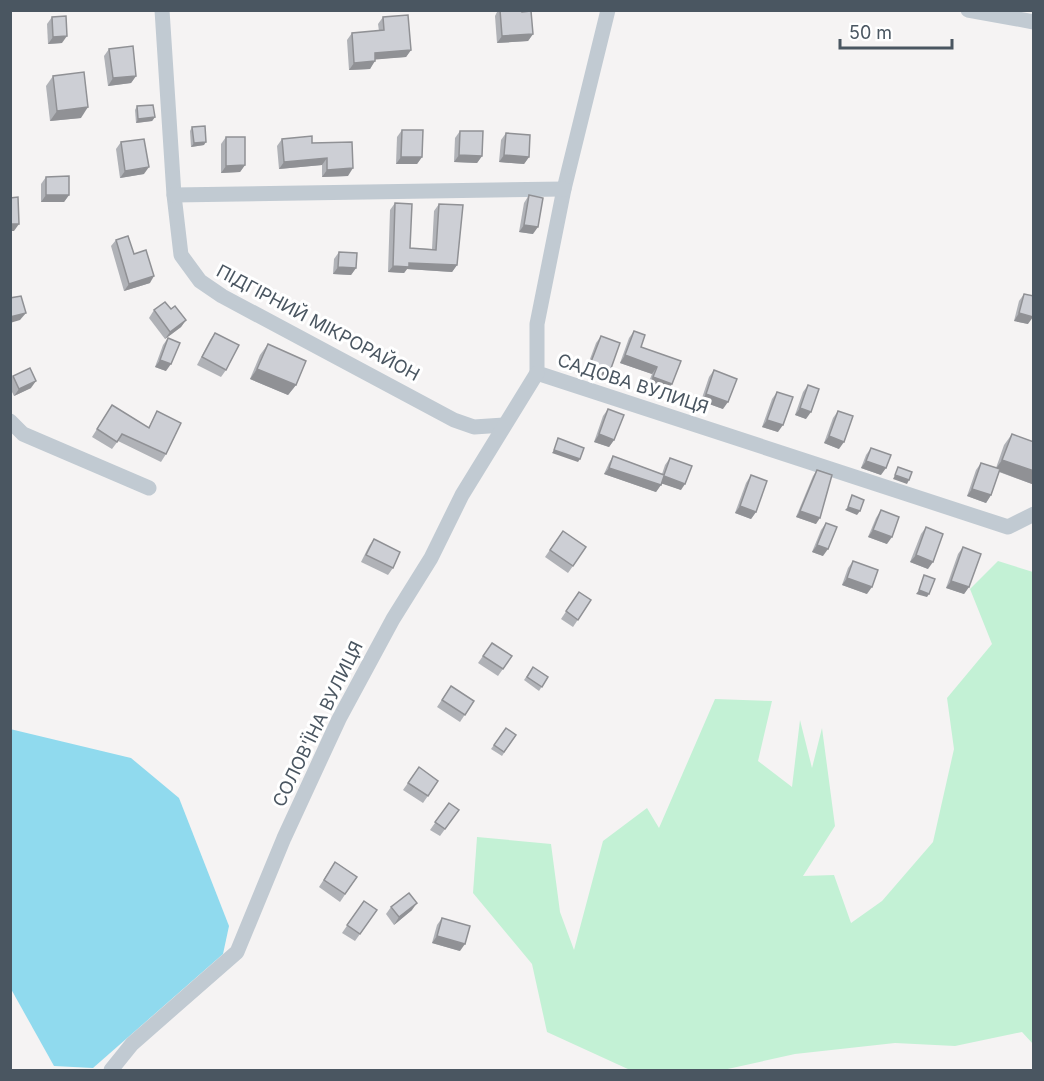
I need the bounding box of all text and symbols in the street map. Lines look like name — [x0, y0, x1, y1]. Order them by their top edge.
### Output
scale bar — [840, 12, 952, 50]
text: 50 m — [849, 22, 892, 43]
street label: ПІДГІРНИЙ МІКРОРАЙОН — [213, 259, 424, 385]
street label: САДОВА ВУЛИЦЯ — [555, 349, 711, 418]
street label: СОЛОВ'ЇНА ВУЛИЦЯ — [267, 637, 367, 810]

